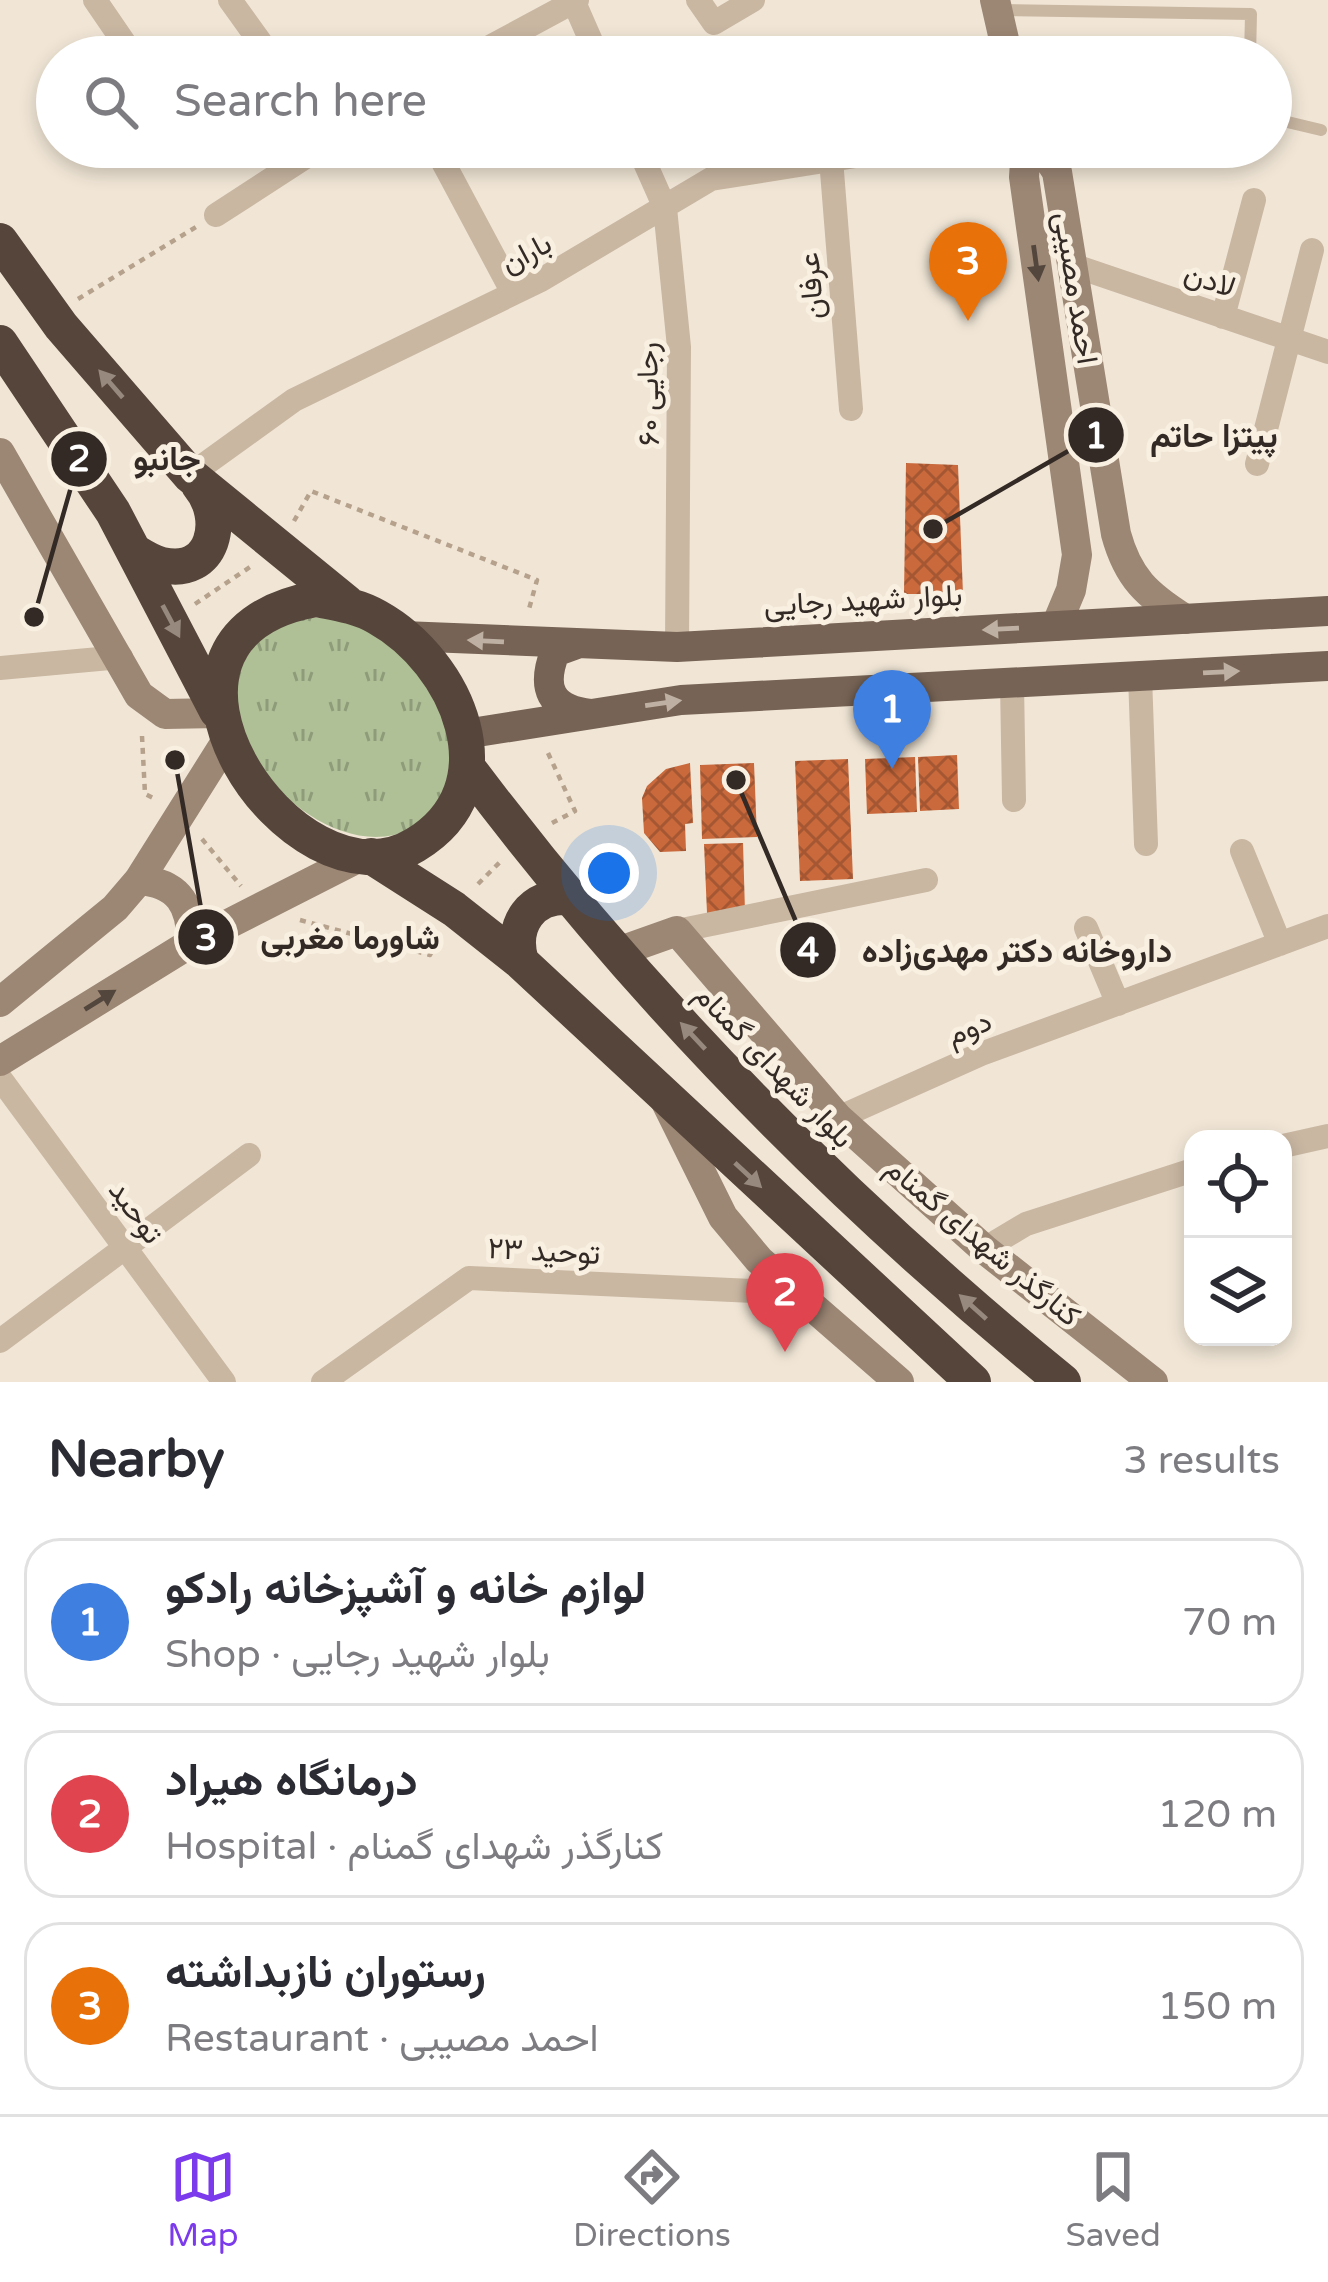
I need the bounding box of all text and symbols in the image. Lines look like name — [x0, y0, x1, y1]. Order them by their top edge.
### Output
search box — [36, 36, 1292, 168]
icon: search — [78, 69, 144, 135]
text: Search here — [174, 75, 427, 129]
street label: احمد مصیبی — [1045, 209, 1106, 367]
pin: 3 — [929, 222, 1007, 321]
street label: باران — [495, 225, 558, 282]
one-way arrow — [1027, 245, 1046, 282]
street label: عرفان — [790, 251, 833, 321]
street label: لادن — [1179, 255, 1240, 306]
street label: رجایی ۶۰ — [629, 342, 668, 446]
one-way arrow — [98, 369, 125, 399]
callout: پیتزا حاتم — [1066, 401, 1301, 470]
text: 1 — [1085, 415, 1107, 458]
text: پیتزا حاتم — [1150, 417, 1278, 458]
callout: جانبو — [49, 424, 225, 493]
text: 2 — [68, 438, 90, 481]
text: جانبو — [133, 440, 201, 479]
street label: بلوار شهید رجایی — [763, 577, 963, 624]
one-way arrow — [161, 603, 181, 638]
one-way arrow — [982, 620, 1020, 639]
one-way arrow — [466, 631, 504, 650]
one-way arrow — [1202, 662, 1240, 681]
pin: 1 — [853, 670, 931, 769]
one-way arrow — [645, 693, 683, 712]
your location — [579, 843, 639, 903]
callout: شاورما مغربی — [176, 902, 464, 971]
callout: داروخانه دکتر مهدی‌زاده — [778, 916, 1196, 985]
text: 3 — [195, 917, 217, 960]
text: شاورما مغربی — [260, 919, 440, 958]
text: 4 — [797, 930, 820, 973]
text: داروخانه دکتر مهدی‌زاده — [862, 932, 1172, 971]
street label: بلوار شهدای گمنام — [686, 977, 861, 1156]
one-way arrow — [83, 990, 117, 1011]
street label: دوم — [941, 1003, 997, 1054]
one-way arrow — [680, 1021, 707, 1050]
map controls — [1184, 1130, 1292, 1346]
button: locate — [1184, 1130, 1292, 1238]
street label: کنارگذر شهدای گمنام — [878, 1150, 1088, 1335]
one-way arrow — [733, 1161, 762, 1188]
street label: توحید — [100, 1173, 171, 1251]
street label: توحید ۲۳ — [487, 1230, 601, 1273]
button: layers — [1184, 1238, 1292, 1346]
pin: 2 — [746, 1253, 824, 1352]
one-way arrow — [958, 1294, 987, 1321]
text: Nearby — [48, 1429, 225, 1491]
text: 3 results — [1123, 1437, 1280, 1484]
text: لوازم خانه و آشپزخانه رادکو — [165, 1562, 646, 1616]
text: 1 — [78, 1599, 102, 1646]
text: 70 m — [1182, 1599, 1277, 1646]
text: Shop · بلوار شهید رجایی — [165, 1631, 550, 1678]
text: درمانگاه هیراد — [165, 1754, 418, 1808]
text: 2 — [78, 1791, 102, 1838]
text: 120 m — [1158, 1791, 1277, 1838]
text: Hospital · کنارگذر شهدای گمنام — [165, 1823, 663, 1870]
text: رستوران نازبداشته — [165, 1946, 486, 2000]
text: 3 — [78, 1983, 102, 2030]
text: 150 m — [1158, 1983, 1277, 2030]
text: Restaurant · احمد مصیبی — [165, 2015, 599, 2062]
tab: Map — [167, 2144, 239, 2255]
tab: Directions — [573, 2144, 731, 2255]
tab: Saved — [1065, 2144, 1161, 2255]

